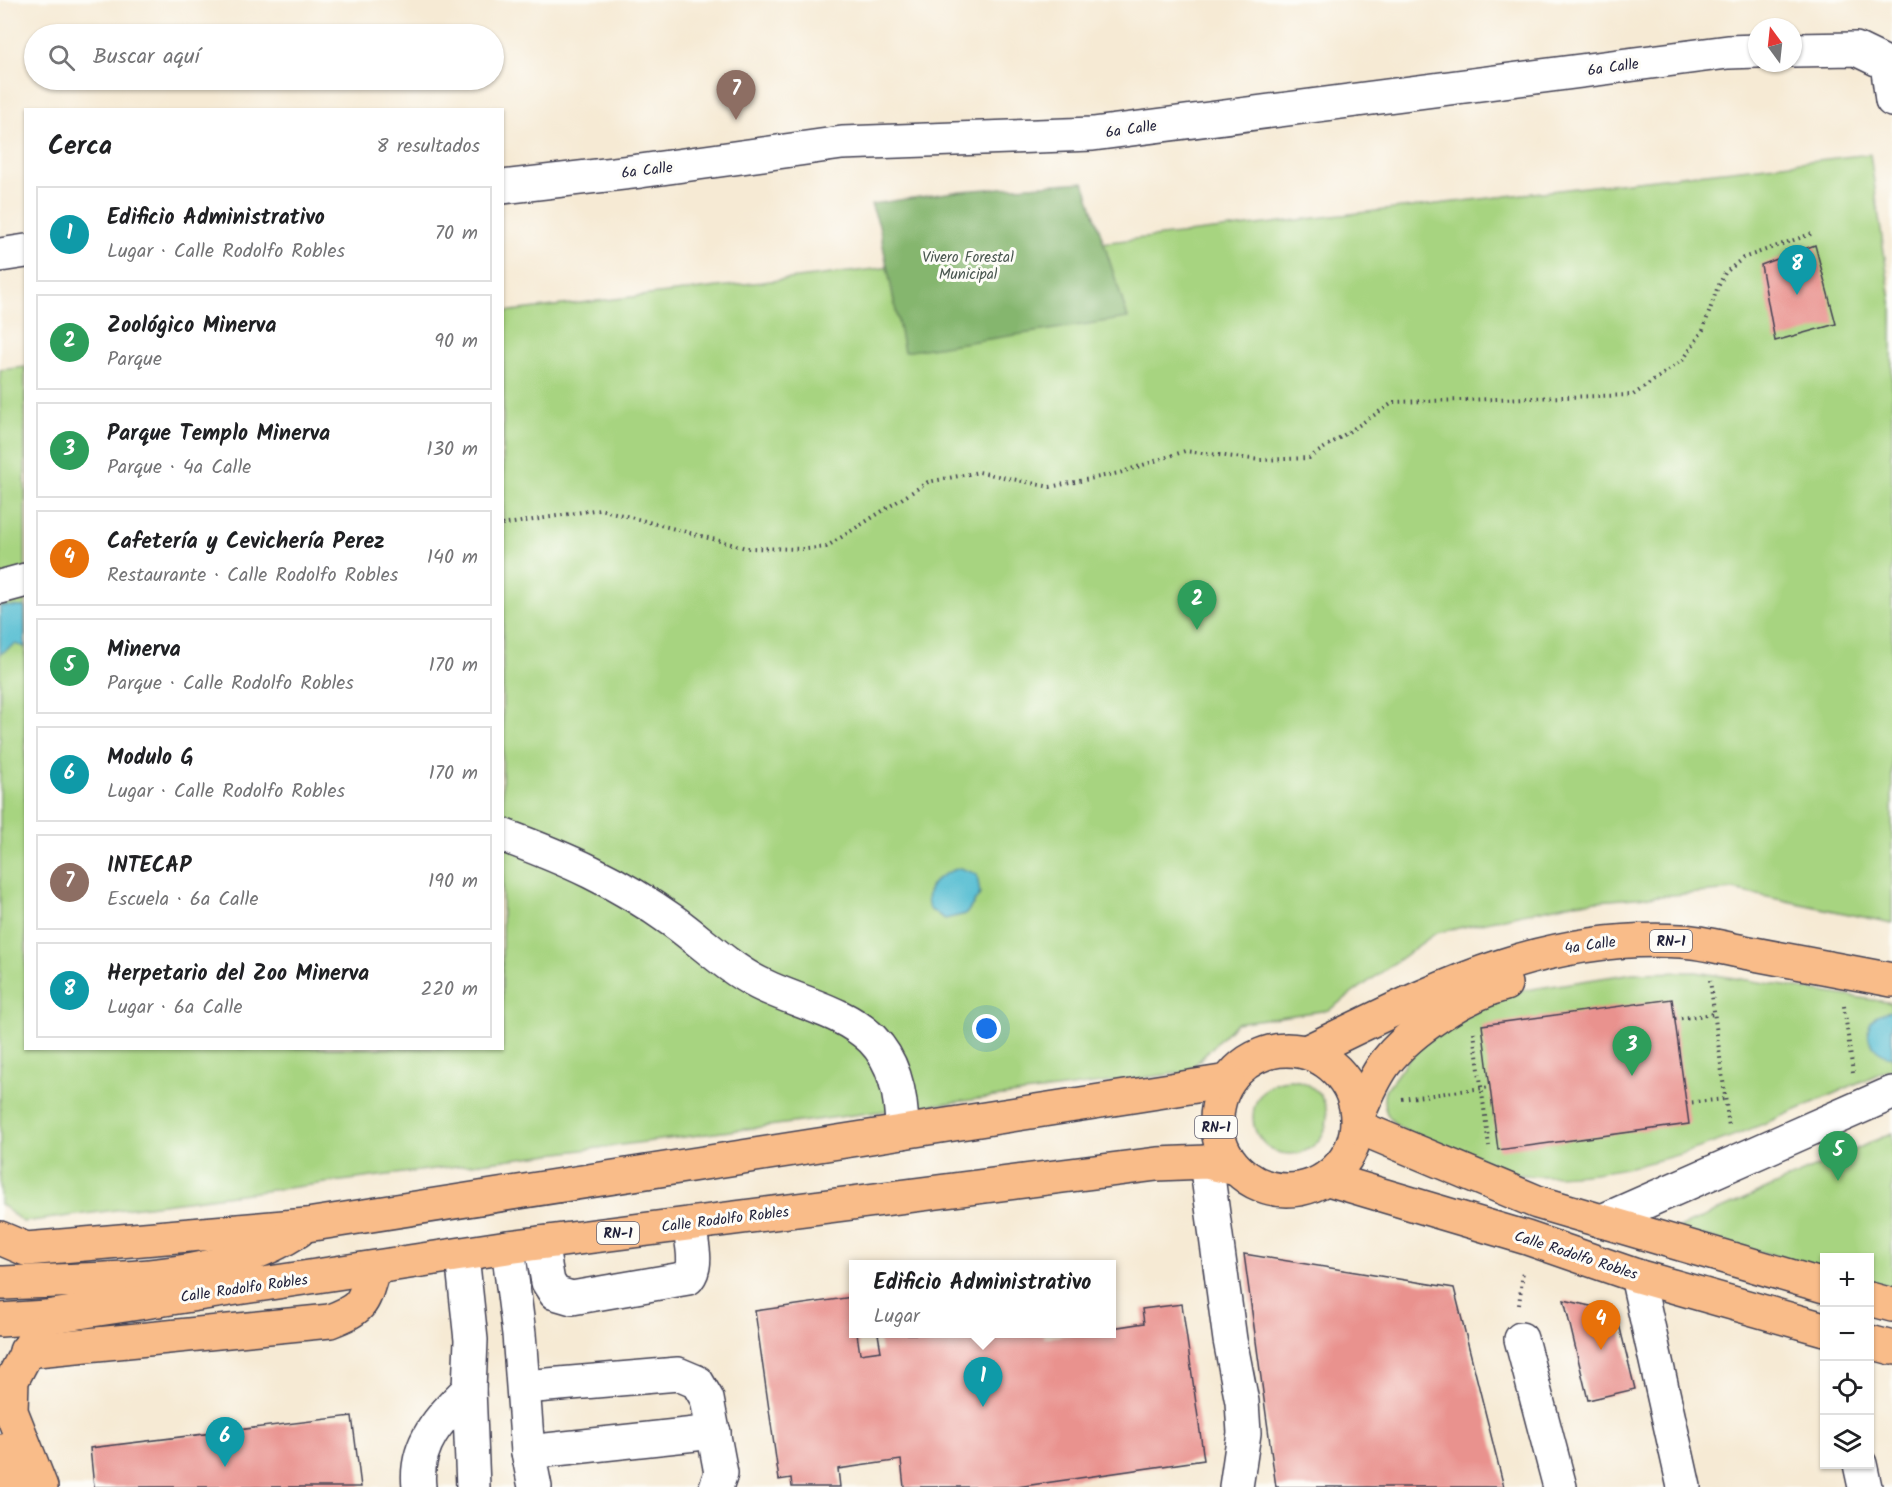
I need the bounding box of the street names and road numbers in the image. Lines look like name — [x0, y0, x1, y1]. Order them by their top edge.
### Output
street label: 6a Calle — [1586, 52, 1641, 83]
street label: 6a Calle — [1104, 114, 1159, 145]
street label: 6a Calle — [620, 156, 674, 186]
street label: 4a Calle — [1563, 930, 1618, 961]
road number: RN-1 — [1650, 930, 1692, 952]
road number: RN-1 — [1195, 1116, 1237, 1138]
street label: Calle Rodolfo Robles — [660, 1200, 791, 1240]
road number: RN-1 — [597, 1222, 639, 1244]
street label: Calle Rodolfo Robles — [1511, 1225, 1641, 1287]
street label: Calle Rodolfo Robles — [179, 1268, 310, 1310]

